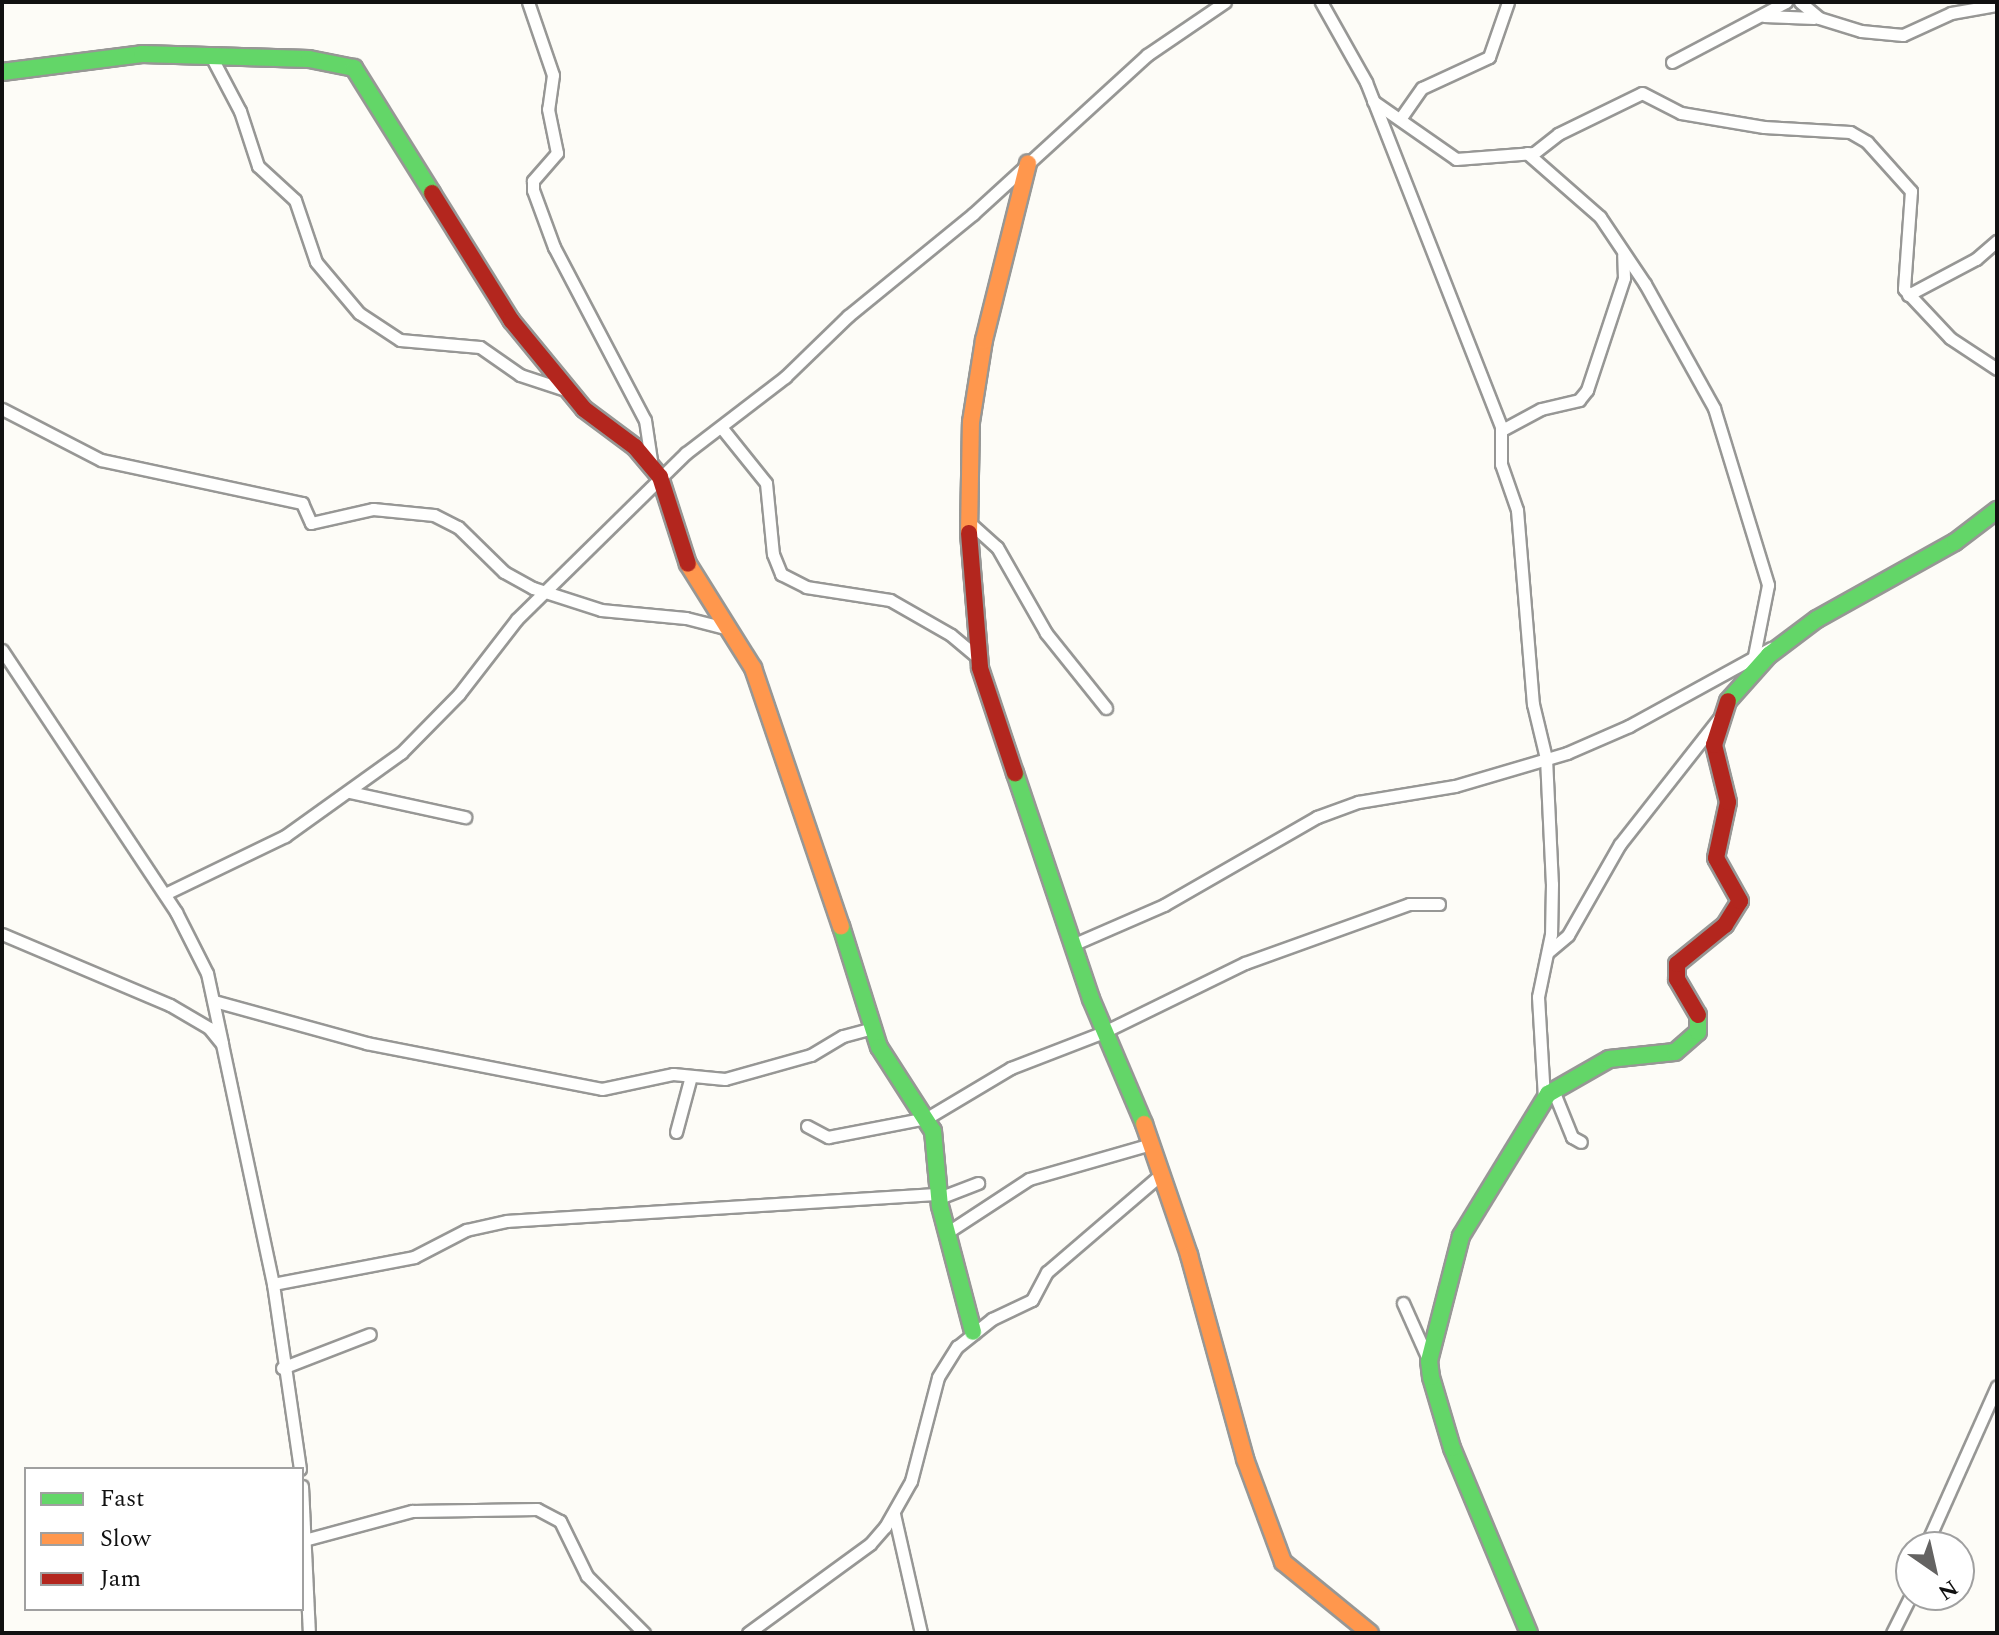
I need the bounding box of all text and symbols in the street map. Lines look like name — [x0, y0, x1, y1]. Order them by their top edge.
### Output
legend — [24, 1467, 304, 1611]
text: Fast — [100, 1481, 145, 1517]
text: Slow — [100, 1521, 151, 1557]
north arrow — [1895, 1531, 1975, 1611]
text: Jam — [100, 1561, 141, 1597]
text: N — [1931, 1571, 1964, 1608]

